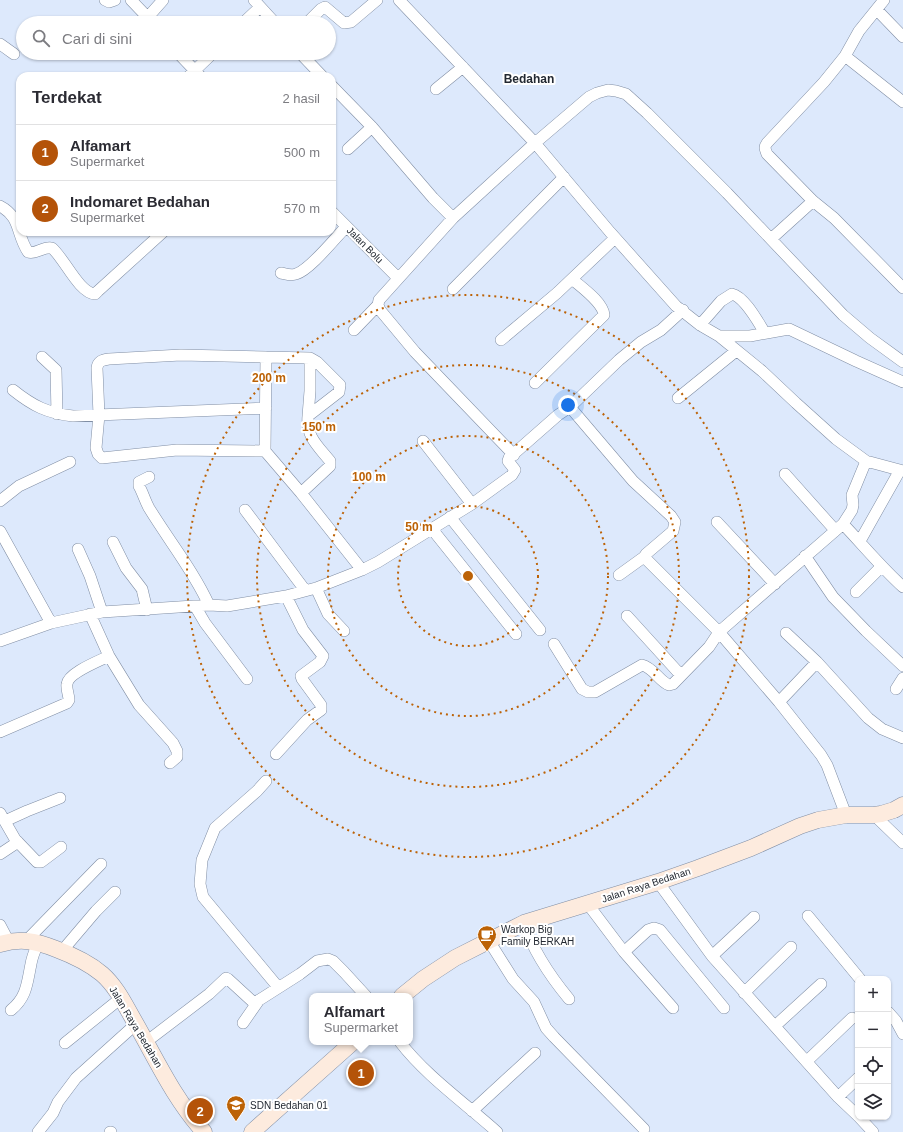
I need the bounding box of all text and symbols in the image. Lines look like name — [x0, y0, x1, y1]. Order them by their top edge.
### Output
search box — [16, 16, 336, 60]
icon: search — [30, 27, 52, 49]
text: Cari di sini — [62, 30, 132, 47]
district label: Bedahan — [504, 72, 554, 86]
text: Terdekat — [32, 88, 102, 107]
text: 2 hasil — [282, 91, 320, 106]
text: Alfamart — [70, 137, 131, 154]
text: 1 — [41, 145, 49, 160]
text: 500 m — [284, 145, 320, 160]
text: Supermarket — [70, 154, 144, 169]
text: Indomaret Bedahan — [70, 193, 210, 210]
text: 2 — [41, 201, 49, 216]
text: 570 m — [284, 201, 320, 216]
text: Supermarket — [70, 210, 144, 225]
street label: Jalan Bolu — [345, 225, 385, 265]
text: 200 m — [252, 371, 286, 385]
your location — [558, 395, 578, 415]
text: 150 m — [302, 420, 336, 434]
text: 100 m — [352, 470, 386, 484]
text: 50 m — [405, 520, 433, 534]
centre of rings — [461, 569, 475, 583]
street label: Jalan Raya Bedahan — [600, 865, 692, 905]
cafe icon: Warkop Big Family BERKAH — [476, 924, 498, 952]
place label: Warkop Big Family BERKAH — [501, 924, 574, 947]
map controls — [855, 976, 891, 1120]
button: + — [855, 976, 891, 1012]
street label: Jalan Raya Bedahan — [107, 984, 165, 1070]
popup — [309, 993, 413, 1045]
text: Alfamart — [324, 1003, 385, 1020]
button: − — [855, 1012, 891, 1048]
text: Supermarket — [324, 1020, 398, 1035]
button: locate — [855, 1048, 891, 1084]
pin: 1 — [348, 1058, 374, 1088]
button: layers — [855, 1084, 891, 1120]
school or university icon: SDN Bedahan 01 — [225, 1094, 247, 1122]
pin: 2 — [187, 1096, 213, 1126]
place label: SDN Bedahan 01 — [250, 1100, 328, 1111]

